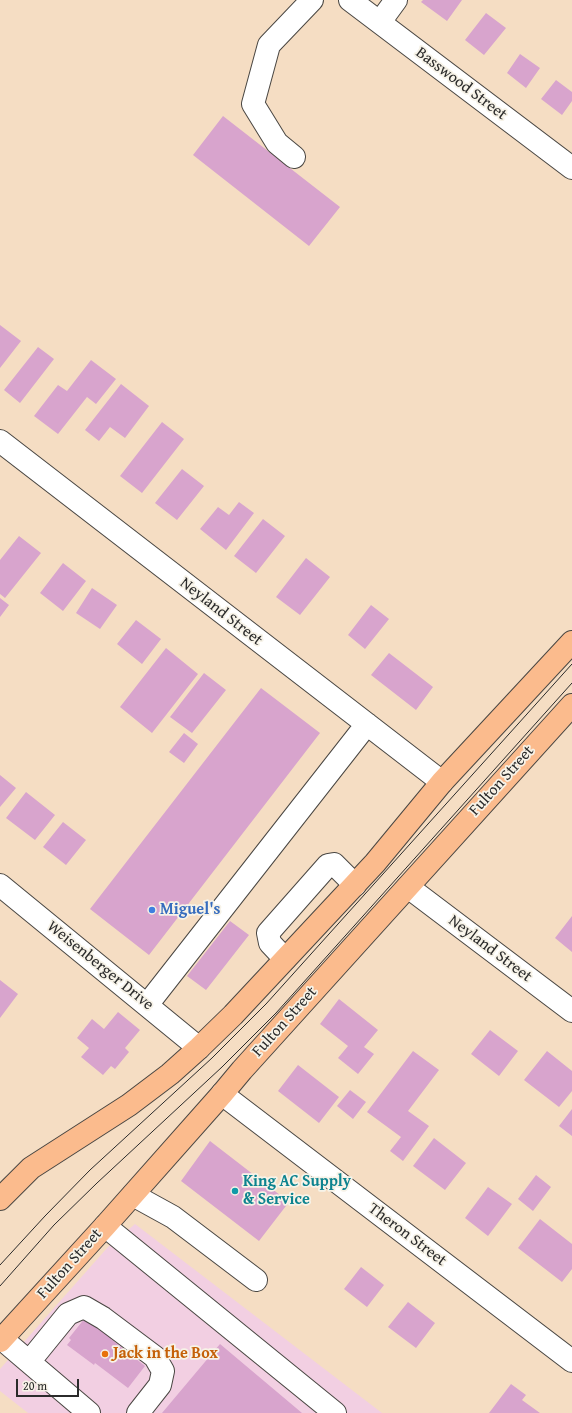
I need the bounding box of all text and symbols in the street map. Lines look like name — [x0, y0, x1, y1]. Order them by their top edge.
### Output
street label: Basswood Street — [412, 43, 510, 125]
street label: Neyland Street — [176, 574, 266, 650]
street label: Fulton Street — [466, 742, 538, 820]
place label: Miguel's — [160, 900, 220, 920]
marker: Miguel's — [147, 905, 157, 915]
street label: Neyland Street — [444, 911, 536, 987]
street label: Weisenberger Drive — [43, 917, 157, 1015]
street label: Fulton Street — [249, 983, 321, 1061]
place label: King AC Supply & Service — [243, 1172, 351, 1210]
marker: King AC Supply & Service — [230, 1186, 240, 1196]
street label: Theron Street — [364, 1199, 450, 1271]
street label: Fulton Street — [34, 1225, 106, 1303]
place label: Jack in the Box — [113, 1344, 218, 1364]
marker: Jack in the Box — [100, 1349, 110, 1359]
scale bar — [18, 1371, 81, 1397]
text: 20 m — [23, 1377, 47, 1394]

